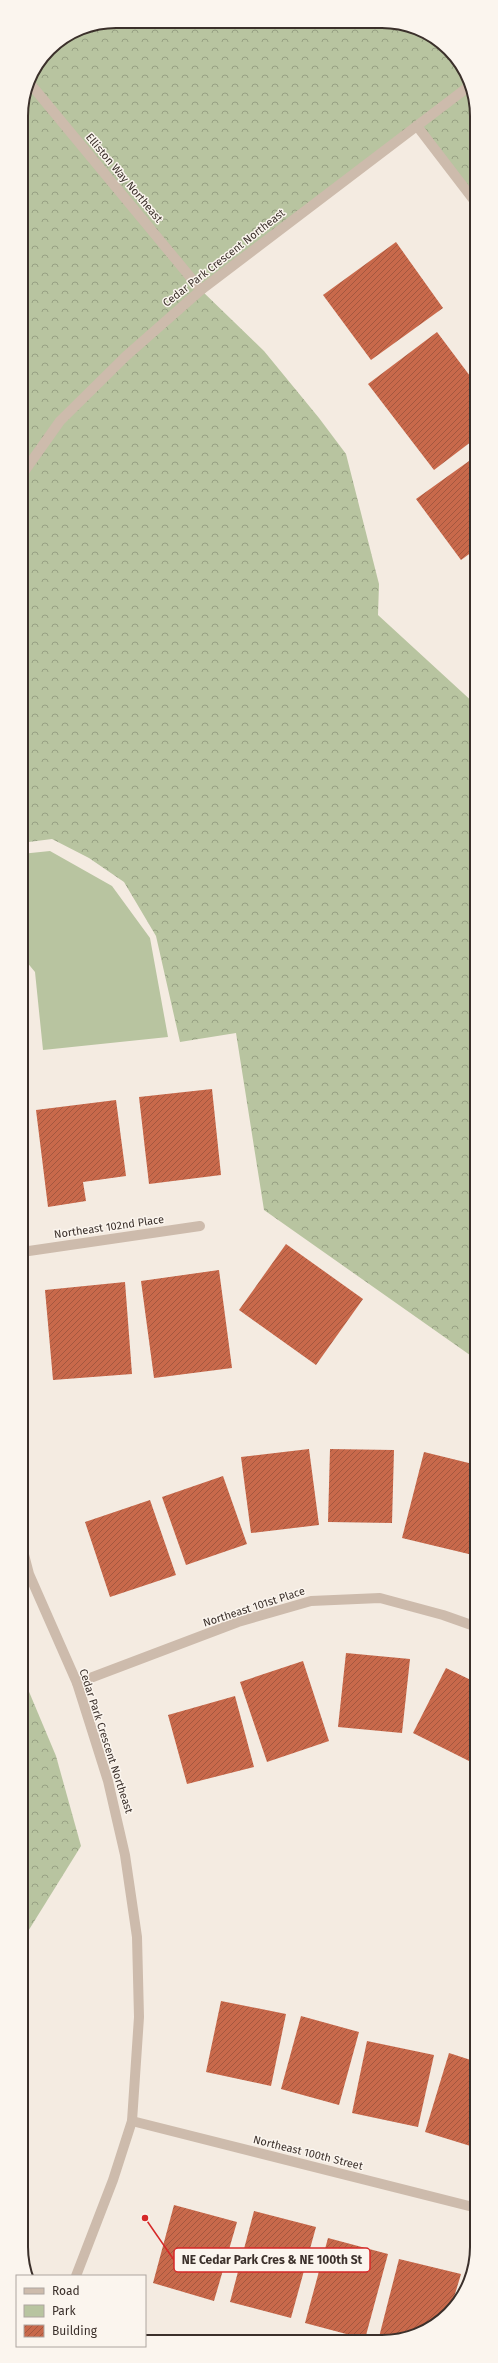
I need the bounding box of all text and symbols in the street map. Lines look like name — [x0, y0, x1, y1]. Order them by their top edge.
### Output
street label: Elliston Way Northeast — [83, 131, 165, 225]
street label: Cedar Park Crescent Northeast — [160, 206, 288, 310]
street label: Northeast 102nd Place — [53, 1213, 165, 1241]
street label: Northeast 101st Place — [201, 1584, 307, 1630]
street label: Cedar Park Crescent Northeast — [76, 1667, 136, 1815]
street label: Northeast 100th Street — [252, 2133, 364, 2173]
callout: NE Cedar Park Cres & NE 100th St — [174, 2248, 370, 2272]
text: NE Cedar Park Cres & NE 100th St — [182, 2253, 363, 2267]
legend — [16, 2275, 146, 2347]
text: Road — [52, 2284, 80, 2298]
text: Park — [52, 2304, 76, 2318]
text: Building — [52, 2324, 98, 2338]

